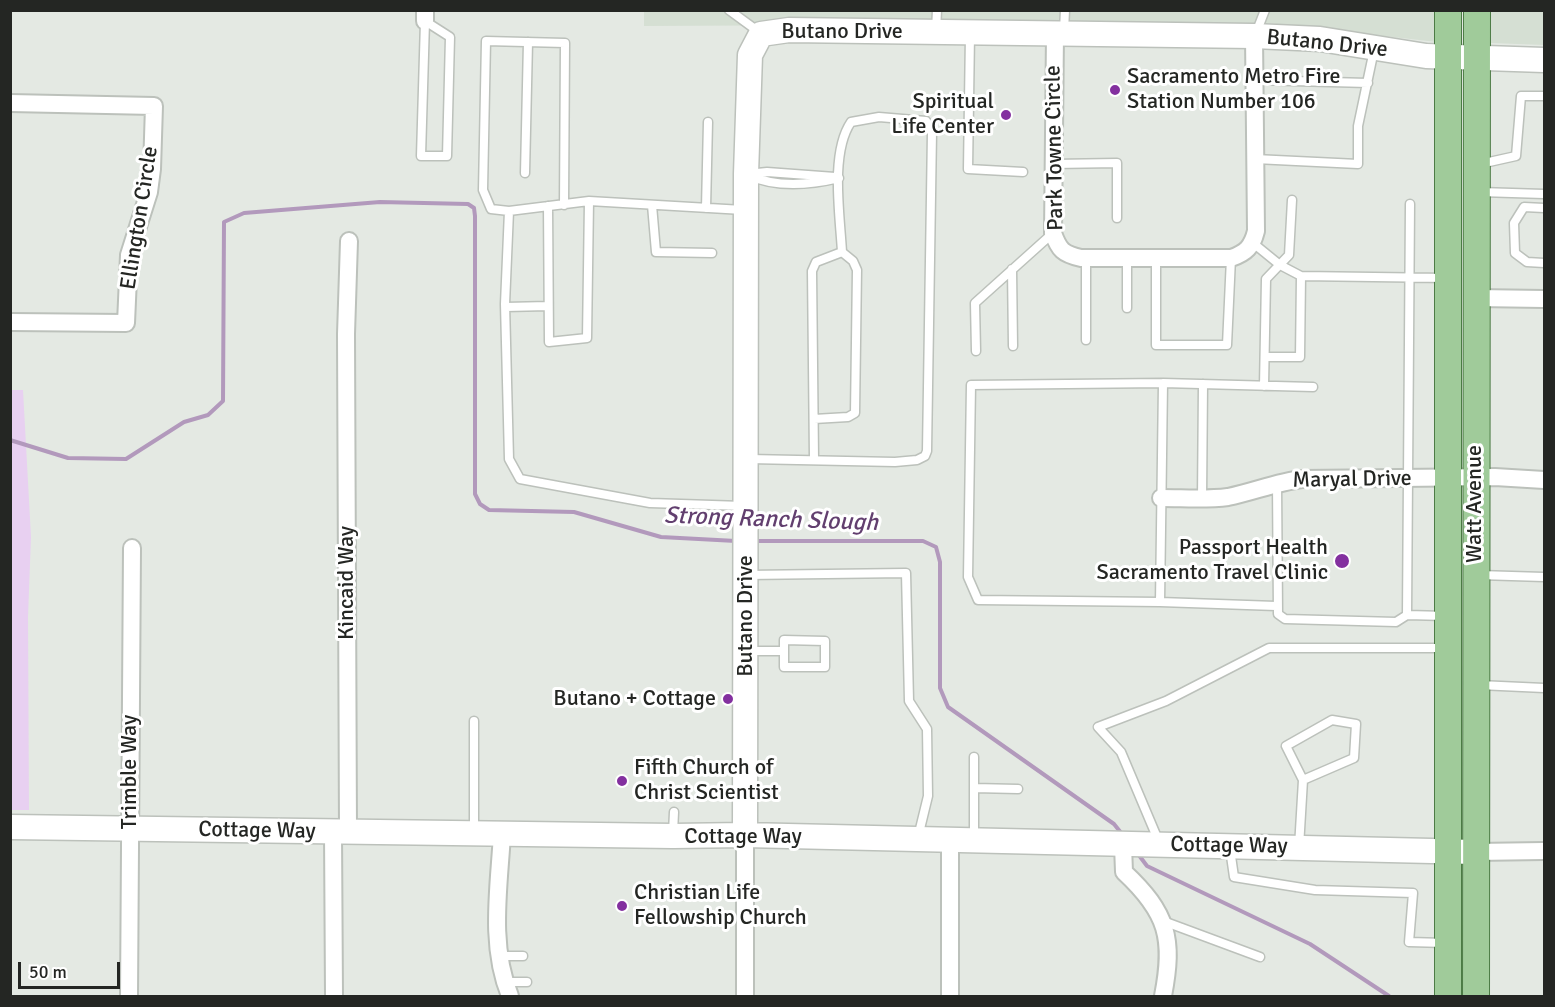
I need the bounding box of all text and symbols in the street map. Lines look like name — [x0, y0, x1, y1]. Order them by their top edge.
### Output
street label: Butano Drive — [781, 19, 903, 45]
street label: Butano Drive — [1265, 25, 1389, 63]
place label: Sacramento Metro Fire Station Number 106 — [1127, 64, 1341, 116]
street label: Park Towne Circle — [1040, 65, 1070, 231]
marker: Sacramento Metro Fire Station Number 106 — [1108, 83, 1122, 97]
place label: Spiritual Life Center — [891, 89, 994, 140]
marker: Spiritual Life Center — [999, 108, 1013, 122]
street label: Ellington Circle — [116, 144, 164, 292]
street label: Watt Avenue — [1462, 445, 1488, 563]
street label: Maryal Drive — [1292, 466, 1412, 494]
water label: Strong Ranch Slough — [663, 502, 879, 538]
street label: Kincaid Way — [334, 526, 360, 640]
place label: Passport Health Sacramento Travel Clinic — [1096, 535, 1328, 586]
marker: Passport Health Sacramento Travel Clinic — [1333, 552, 1351, 570]
street label: Butano Drive — [733, 555, 759, 677]
place label: Butano + Cottage — [553, 686, 716, 712]
marker: Butano + Cottage — [721, 692, 735, 706]
street label: Trimble Way — [117, 715, 143, 829]
place label: Fifth Church of Christ Scientist — [634, 755, 779, 806]
marker: Fifth Church of Christ Scientist — [615, 774, 629, 788]
street label: Cottage Way — [198, 817, 316, 845]
street label: Cottage Way — [684, 824, 802, 850]
street label: Cottage Way — [1170, 832, 1288, 860]
place label: Christian Life Fellowship Church — [634, 880, 807, 932]
marker: Christian Life Fellowship Church — [615, 899, 629, 913]
scale bar — [21, 950, 123, 988]
text: 50 m — [29, 961, 67, 983]

